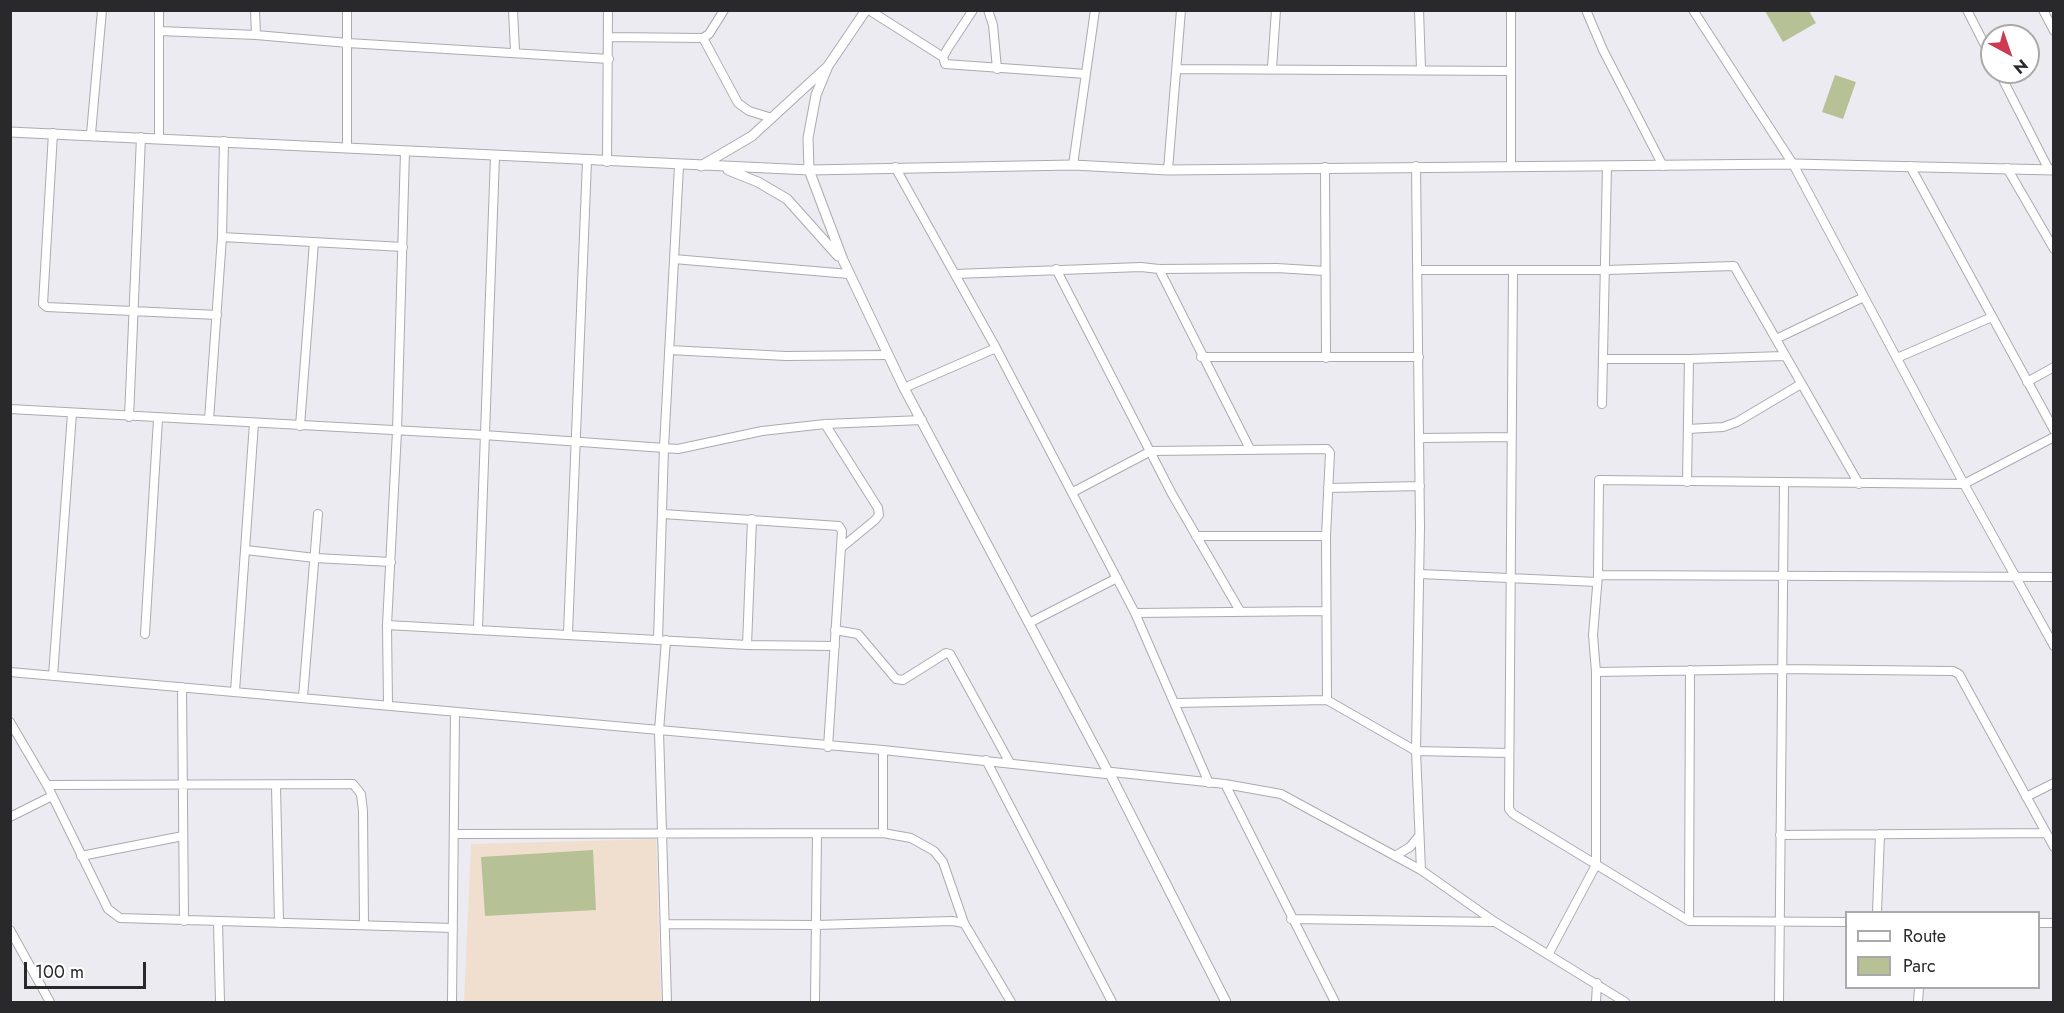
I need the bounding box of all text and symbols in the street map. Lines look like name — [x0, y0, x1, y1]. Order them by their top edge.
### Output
north arrow — [1980, 24, 2040, 84]
text: N — [2008, 54, 2033, 80]
legend — [1845, 911, 2040, 989]
text: Route — [1903, 923, 1946, 949]
scale bar — [27, 950, 148, 988]
text: Parc — [1903, 953, 1936, 979]
text: 100 m — [35, 959, 84, 985]

